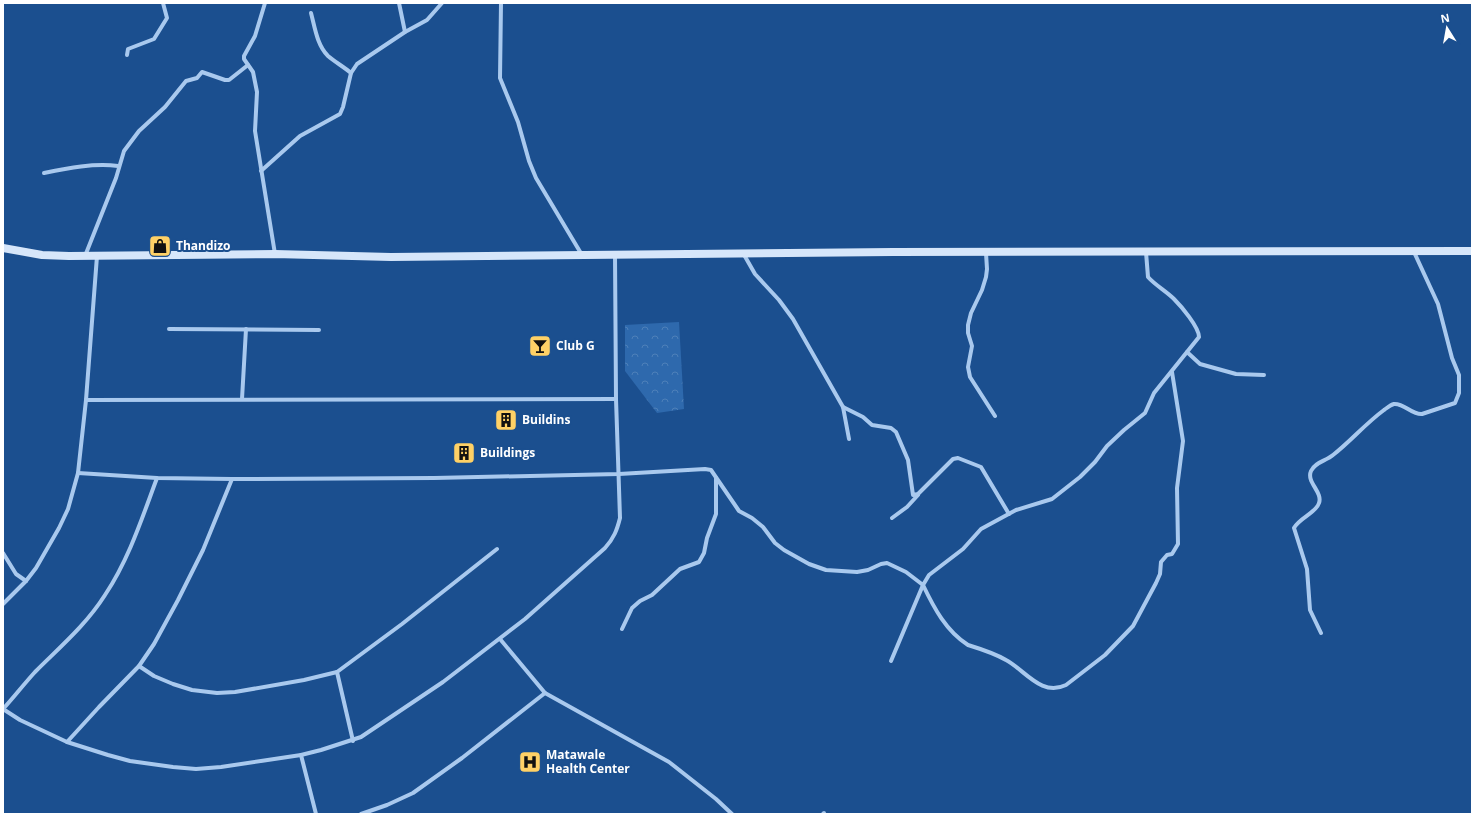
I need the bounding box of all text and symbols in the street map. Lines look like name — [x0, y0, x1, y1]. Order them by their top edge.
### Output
north arrow — [1427, 8, 1467, 48]
text: N — [1439, 9, 1451, 26]
shop icon: Thandizo — [147, 233, 173, 259]
place label: Thandizo — [176, 237, 231, 254]
bar icon: Club G — [527, 333, 553, 359]
place label: Club G — [556, 337, 595, 354]
building icon: Buildins — [493, 407, 519, 433]
place label: Buildins — [522, 411, 570, 428]
building icon: Buildings — [451, 440, 477, 466]
place label: Buildings — [480, 444, 535, 461]
place label: Matawale Health Center — [546, 746, 630, 777]
hospital icon: Matawale Health Center — [517, 749, 543, 775]

